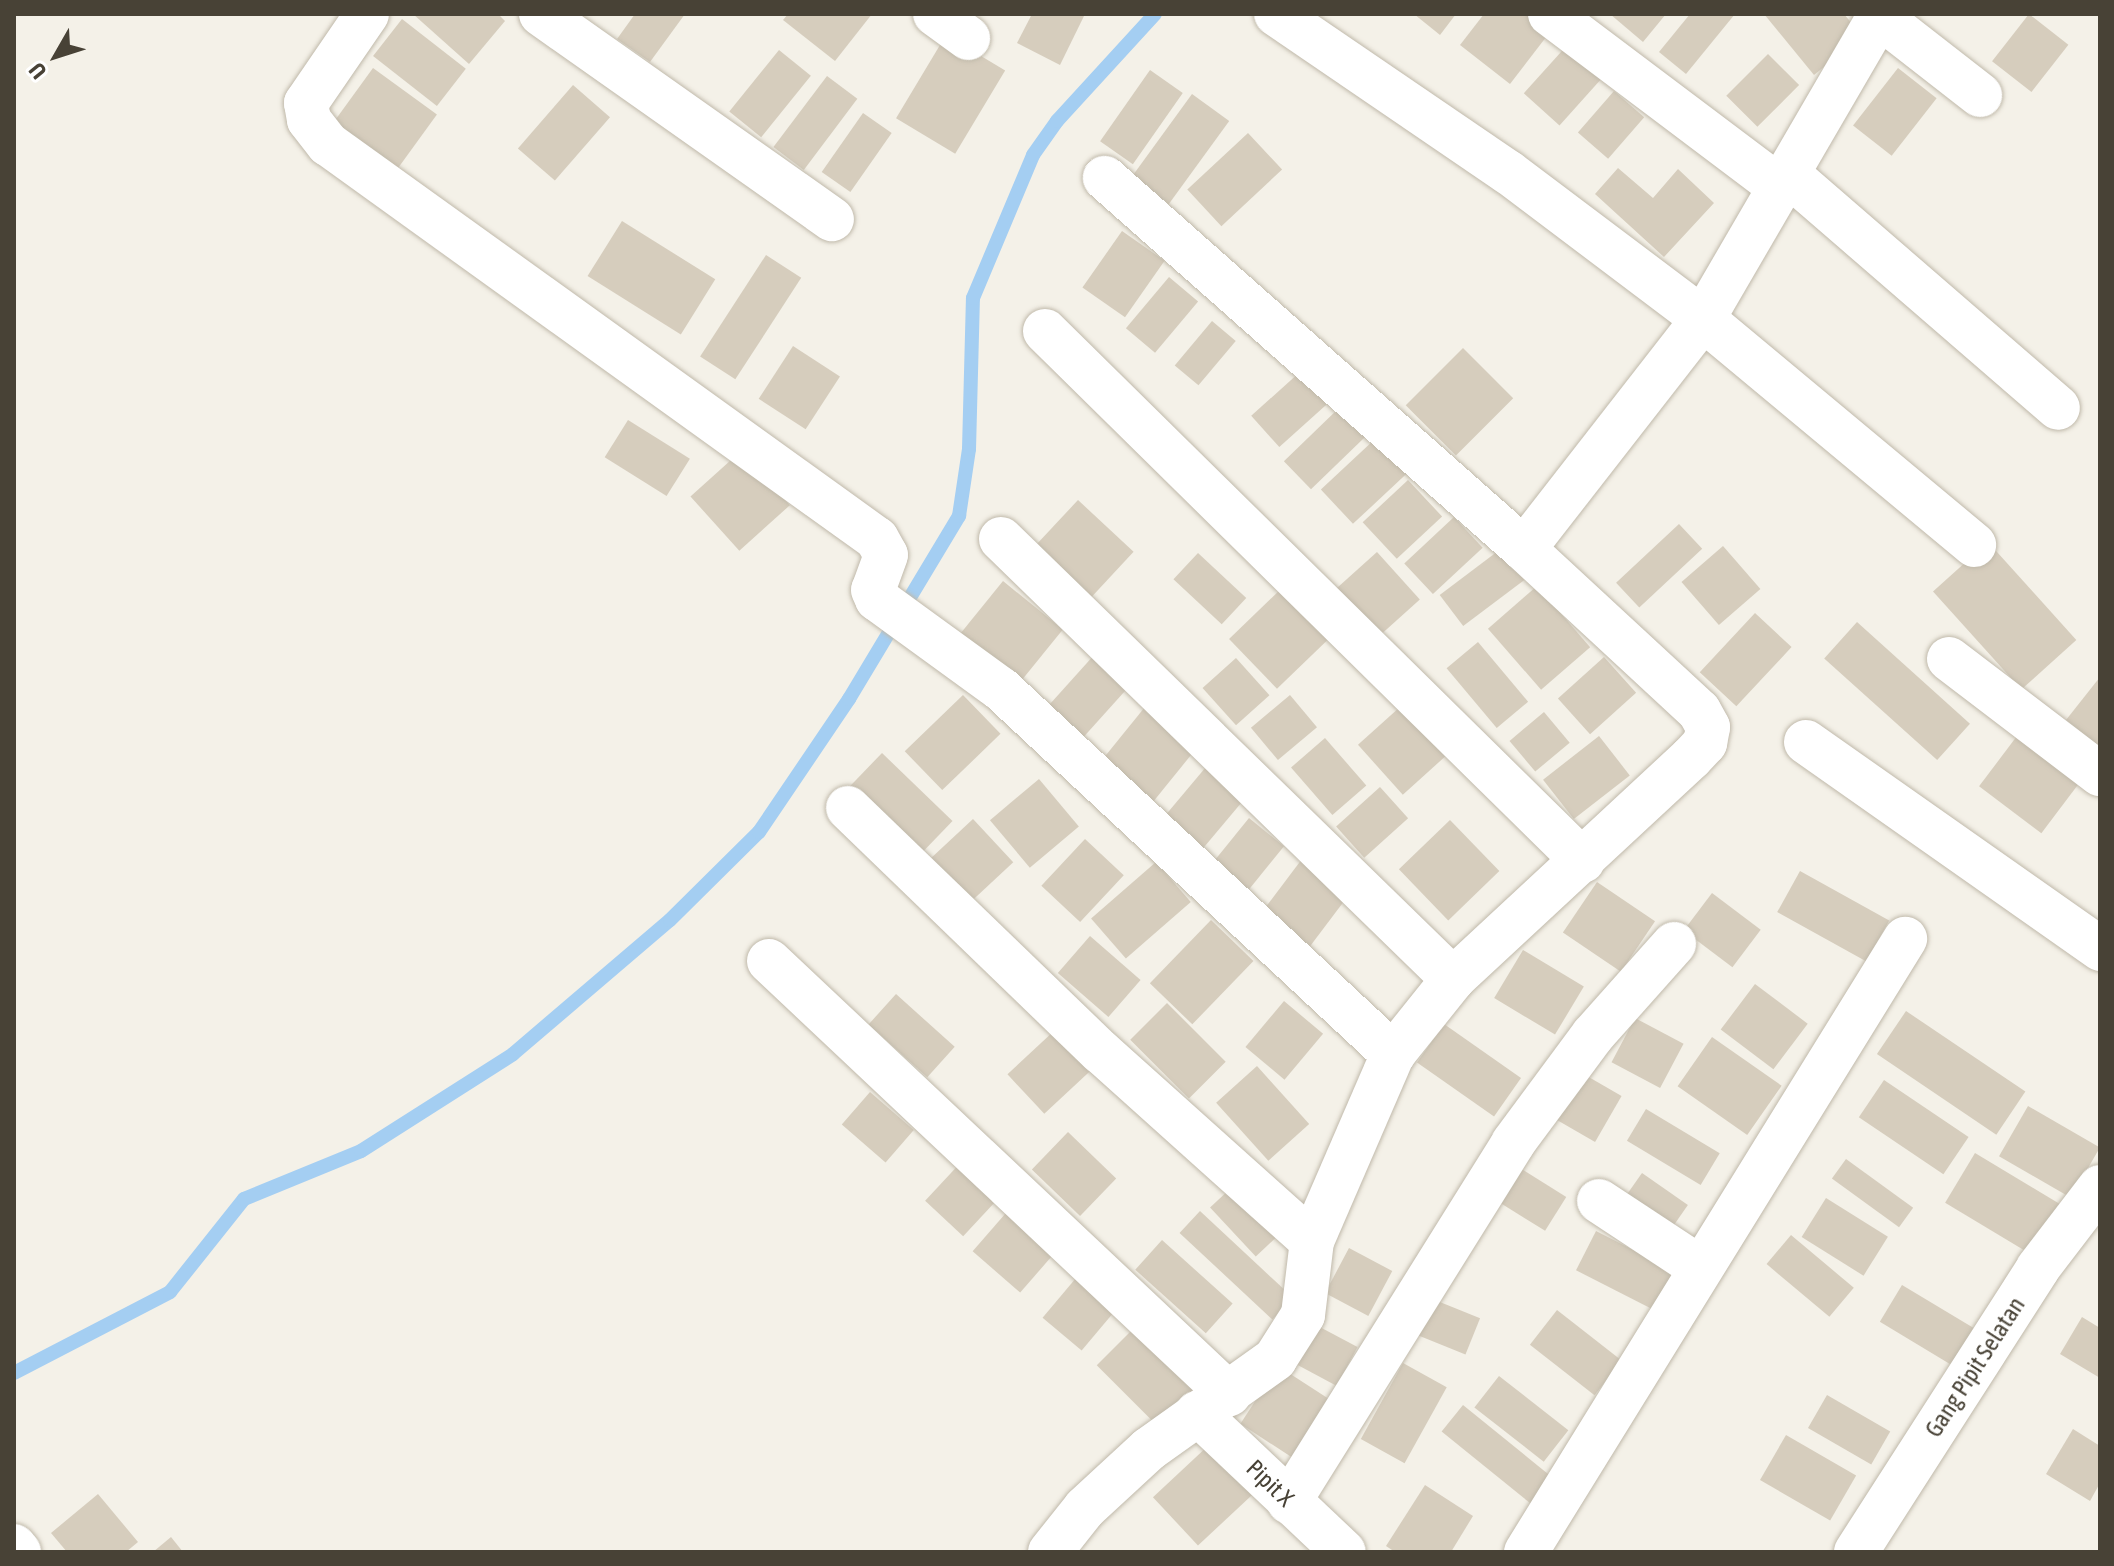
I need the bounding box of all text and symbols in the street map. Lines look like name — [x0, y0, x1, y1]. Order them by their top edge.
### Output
north arrow — [16, 16, 96, 96]
text: U — [23, 58, 52, 84]
street label: Gang Pipit Selatan — [1919, 1292, 2031, 1442]
street label: Pipit X — [1240, 1454, 1300, 1512]

